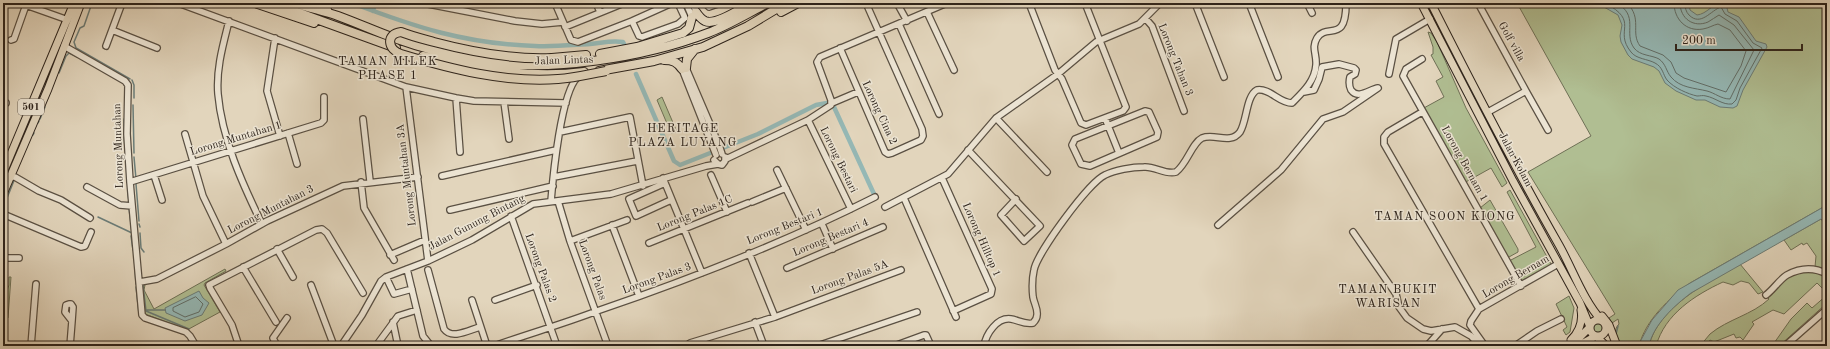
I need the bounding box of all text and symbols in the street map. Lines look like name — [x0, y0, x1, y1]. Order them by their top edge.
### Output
street label: Golf villa — [1496, 20, 1527, 64]
street label: Lorong Tahan 3 — [1155, 22, 1195, 98]
scale bar — [1676, 26, 1802, 52]
text: 200 m — [1682, 35, 1716, 47]
street label: Jalan Lintas — [534, 54, 594, 68]
district label: TAMAN MILEK PHASE 1 — [338, 56, 438, 82]
street label: Lorong Cina 2 — [859, 79, 899, 147]
road number: 501 — [18, 99, 44, 115]
street label: Lorong Muntahan — [112, 103, 126, 189]
street label: Lorong Muntahan 1 — [189, 120, 283, 158]
street label: Lorong Muntahan 3A — [395, 122, 419, 227]
district label: HERITAGE PLAZA LUYANG — [629, 123, 737, 149]
street label: Lorong Bernam 1 — [1439, 124, 1489, 204]
street label: Lorong Bestari — [817, 125, 859, 195]
street label: Jalan Kolam — [1496, 131, 1534, 189]
street label: Lorong Muntahan 3 — [226, 184, 316, 236]
street label: Jalan Gunung Bintang — [427, 193, 527, 253]
street label: Lorong Palas 1C — [656, 194, 734, 234]
street label: Lorong Hilltop 1 — [960, 201, 1002, 279]
street label: Lorong Bestari 1 — [745, 207, 825, 247]
district label: TAMAN SOON KIONG — [1374, 211, 1516, 223]
street label: Lorong Bestari 4 — [791, 217, 871, 259]
street label: Lorong Palas 2 — [522, 232, 558, 304]
street label: Lorong Palas — [576, 238, 608, 302]
street label: Lorong Bernam — [1481, 253, 1551, 301]
street label: Lorong Palas 5A — [810, 259, 891, 297]
street label: Lorong Palas 3 — [621, 261, 693, 297]
district label: TAMAN BUKIT WARISAN — [1338, 284, 1438, 310]

